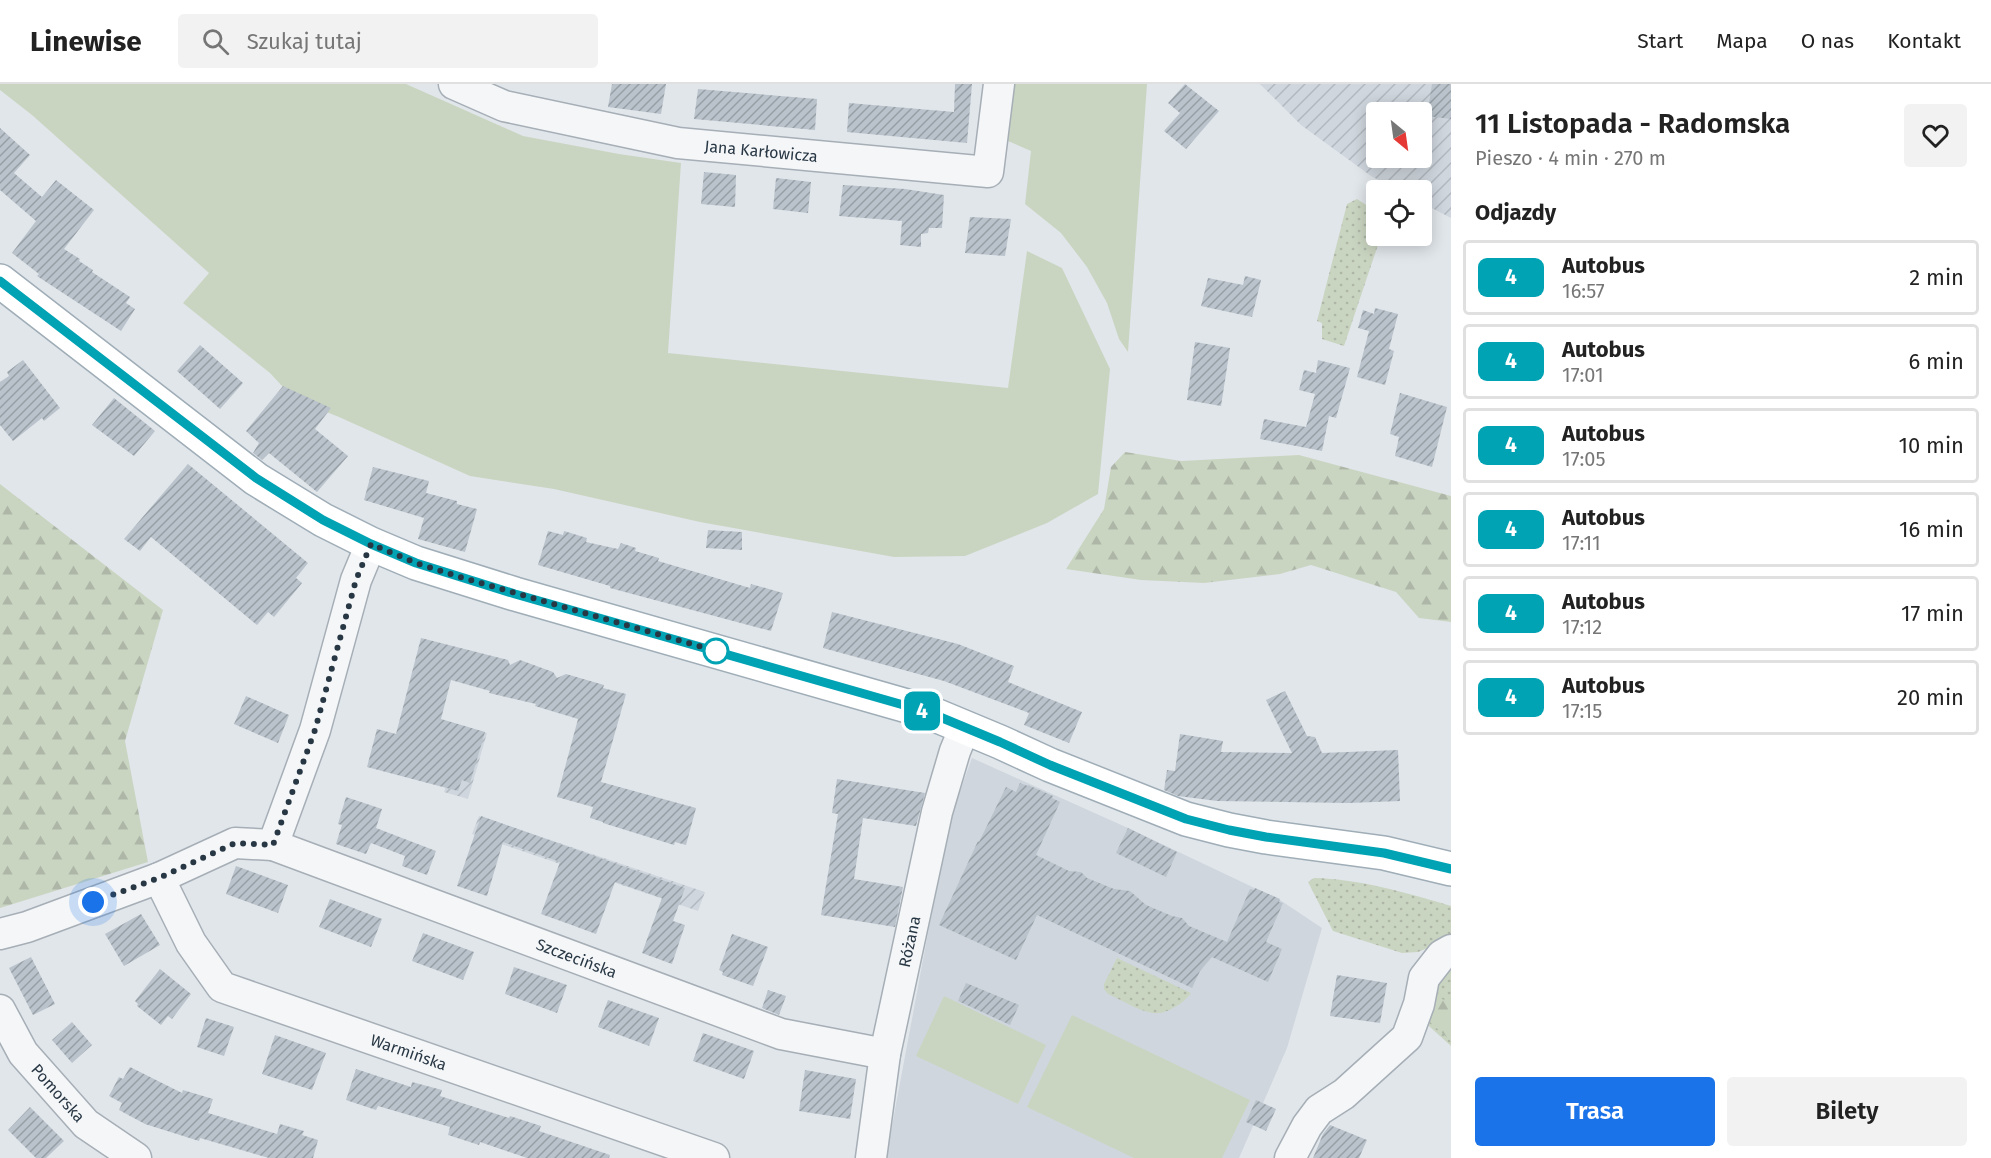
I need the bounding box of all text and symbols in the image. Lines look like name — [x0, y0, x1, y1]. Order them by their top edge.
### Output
search box — [178, 14, 598, 68]
text: Linewise — [30, 25, 142, 58]
icon: search — [199, 25, 232, 58]
text: Szukaj tutaj — [247, 28, 362, 55]
text: Start — [1637, 28, 1683, 54]
text: Mapa — [1716, 28, 1768, 54]
text: O nas — [1801, 28, 1854, 54]
text: Kontakt — [1887, 28, 1961, 54]
north arrow — [1366, 102, 1432, 168]
map controls — [1366, 102, 1432, 246]
button: heart — [1904, 104, 1967, 167]
text: 11 Listopada - Radomska — [1475, 107, 1790, 140]
street label: Jana Karłowicza — [704, 136, 819, 166]
text: Pieszo · 4 min · 270 m — [1475, 146, 1666, 170]
button: locate — [1366, 180, 1432, 246]
text: Odjazdy — [1475, 199, 1556, 226]
text: Autobus — [1562, 252, 1645, 279]
text: 4 — [1505, 264, 1517, 290]
text: 2 min — [1909, 264, 1964, 291]
text: 16:57 — [1562, 279, 1605, 303]
text: Autobus — [1562, 336, 1645, 363]
text: 4 — [1505, 348, 1517, 374]
text: 6 min — [1908, 348, 1964, 375]
text: 17:01 — [1562, 363, 1604, 387]
text: Autobus — [1562, 420, 1645, 447]
text: 4 — [1505, 432, 1517, 458]
text: 10 min — [1898, 432, 1964, 459]
text: 17:05 — [1562, 447, 1606, 471]
text: Autobus — [1562, 504, 1645, 531]
text: 4 — [1505, 516, 1517, 542]
text: 16 min — [1899, 516, 1964, 543]
text: 17:11 — [1562, 531, 1601, 555]
text: Autobus — [1562, 588, 1645, 615]
text: 4 — [1505, 600, 1517, 626]
text: 17 min — [1901, 600, 1964, 627]
text: 17:12 — [1562, 615, 1602, 639]
unlabelled marker — [703, 638, 729, 664]
text: Autobus — [1562, 672, 1645, 699]
text: 4 — [1505, 684, 1517, 710]
text: 20 min — [1897, 684, 1964, 711]
line badge: 4 — [902, 692, 942, 730]
text: 4 — [916, 698, 928, 724]
text: 17:15 — [1562, 699, 1602, 723]
your location — [78, 887, 108, 917]
street label: Różana — [894, 914, 924, 969]
street label: Szczecińska — [534, 934, 620, 982]
street label: Warmińska — [368, 1030, 449, 1074]
street label: Pomorska — [28, 1060, 89, 1126]
button: Trasa — [1475, 1077, 1715, 1146]
button: Bilety — [1727, 1077, 1967, 1146]

